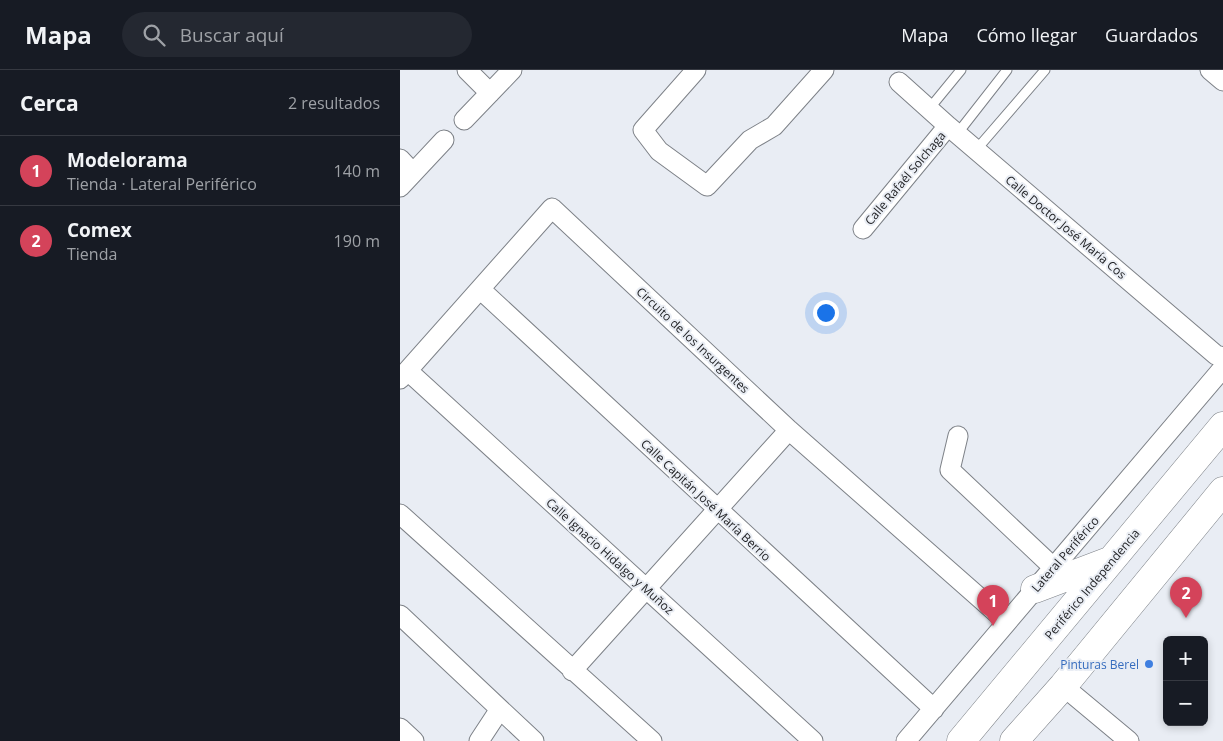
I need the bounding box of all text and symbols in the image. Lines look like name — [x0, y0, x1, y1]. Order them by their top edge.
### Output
search box — [122, 12, 472, 57]
text: Mapa — [25, 18, 92, 51]
icon: search — [140, 21, 168, 49]
text: Buscar aquí — [180, 22, 284, 48]
text: Mapa — [901, 23, 948, 47]
text: Cómo llegar — [976, 23, 1077, 47]
text: Guardados — [1105, 23, 1198, 47]
text: Cerca — [20, 89, 79, 117]
text: 2 resultados — [288, 92, 380, 114]
street label: Calle Rafaél Solchaga — [861, 127, 949, 229]
text: Modelorama — [67, 147, 188, 173]
text: 1 — [31, 160, 41, 182]
text: 140 m — [334, 160, 380, 182]
street label: Calle Doctor José María Cos — [1002, 171, 1130, 283]
text: Tienda · Lateral Periférico — [67, 173, 257, 195]
text: Comex — [67, 217, 132, 243]
text: 2 — [31, 230, 41, 252]
text: 190 m — [334, 230, 380, 252]
text: Tienda — [67, 243, 117, 265]
street label: Circuito de los Insurgentes — [633, 283, 753, 397]
your location — [813, 300, 839, 326]
street label: Calle Capitán José María Berrio — [637, 435, 775, 565]
street label: Calle Ignacio Hidalgo y Muñoz — [542, 494, 678, 618]
street label: Lateral Periférico — [1027, 512, 1103, 596]
street label: Periférico Independencia — [1041, 525, 1143, 643]
pin: 2 — [1170, 577, 1202, 618]
pin: 1 — [977, 585, 1009, 626]
map controls — [1163, 636, 1208, 726]
button: + — [1163, 636, 1208, 681]
place label: Pinturas Berel — [1060, 656, 1139, 673]
marker: Pinturas Berel — [1143, 658, 1155, 670]
button: − — [1163, 681, 1208, 726]

